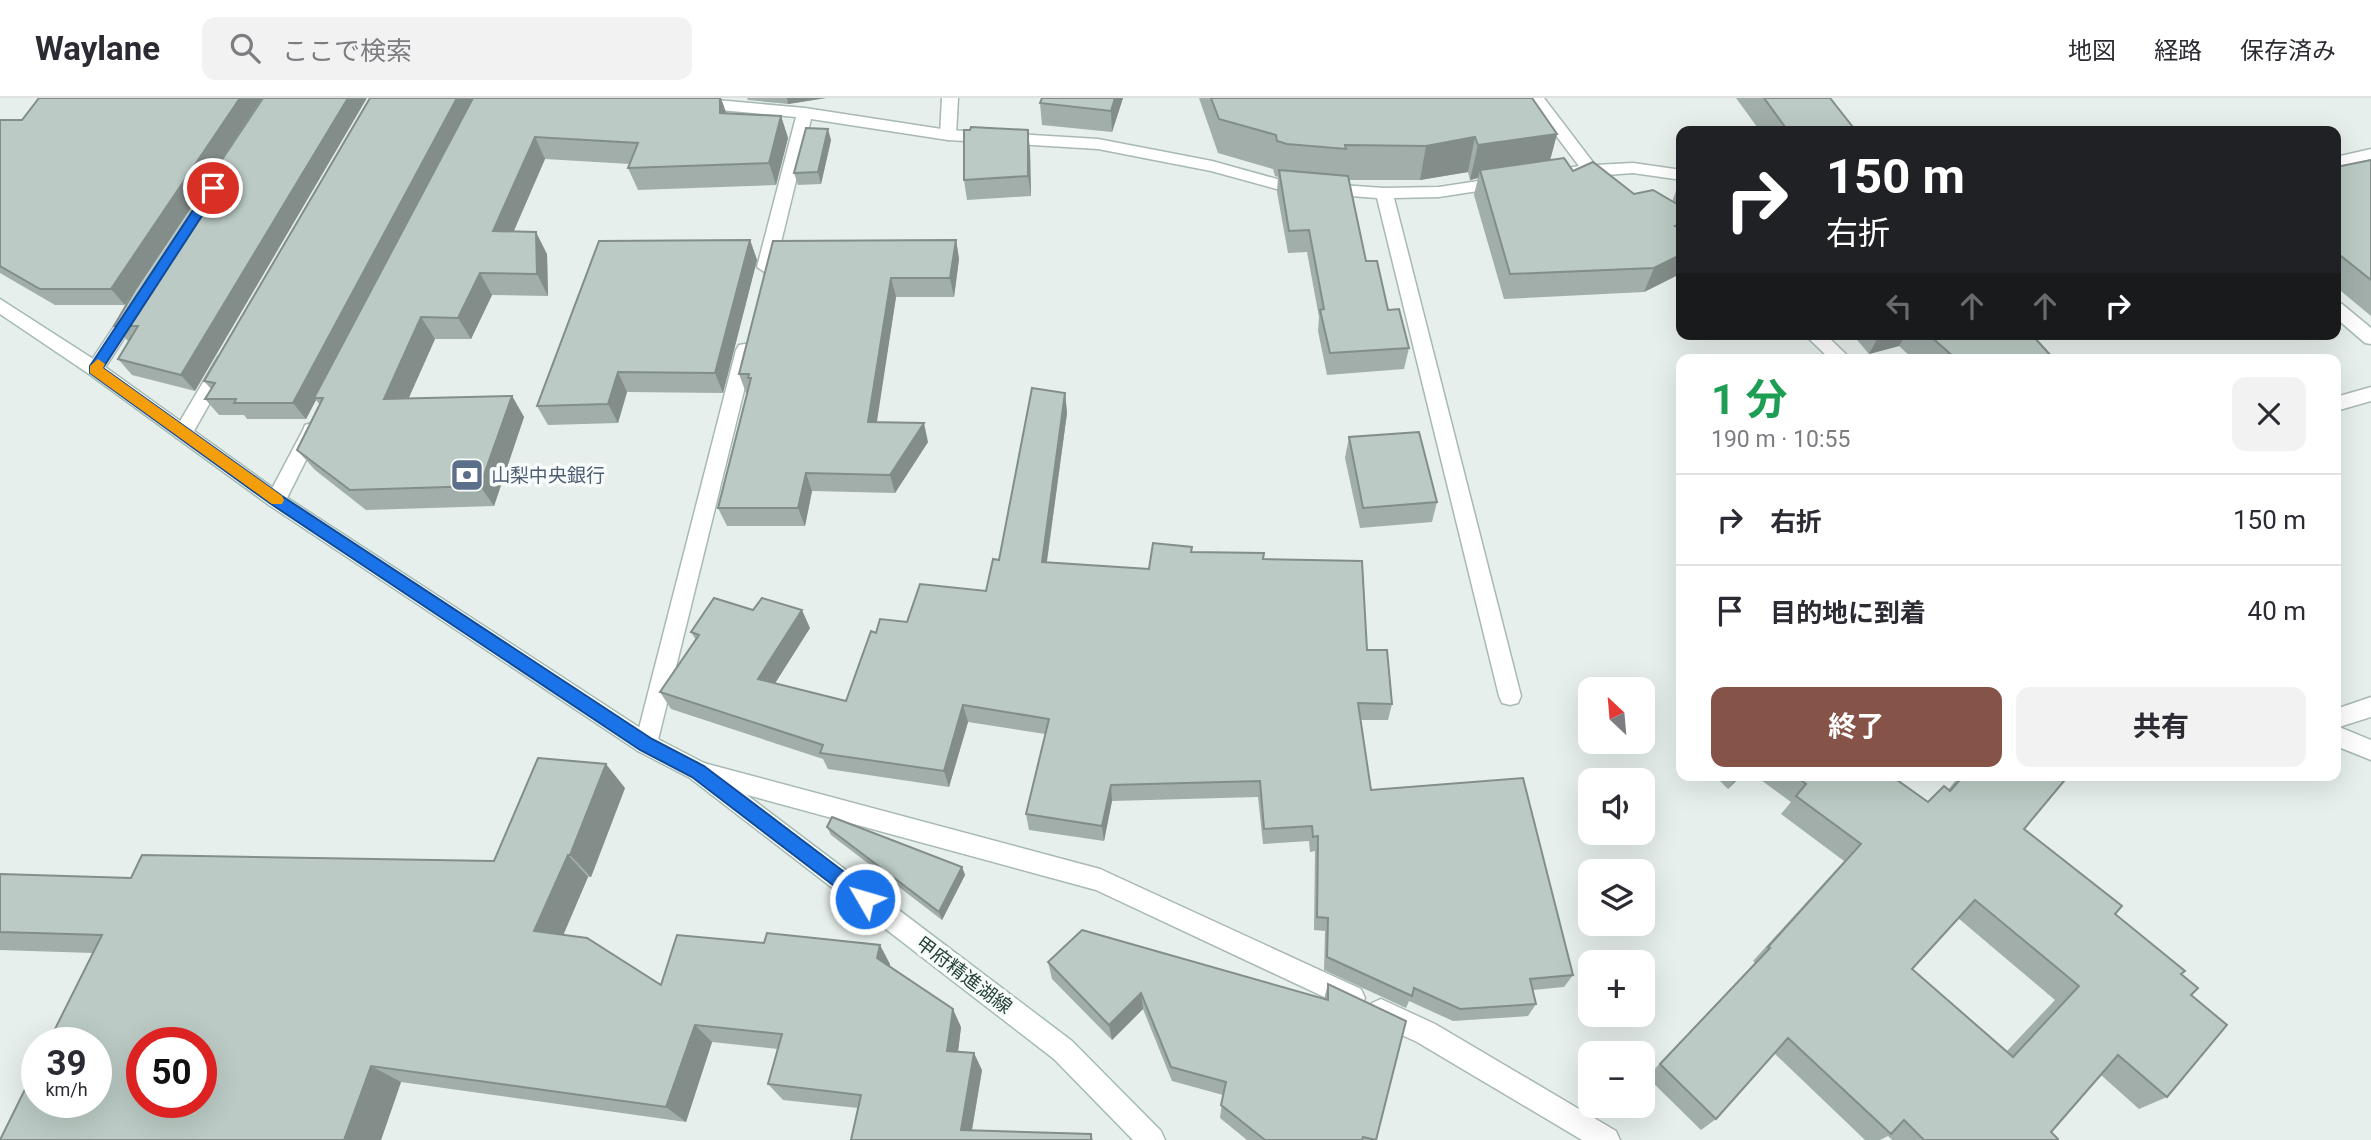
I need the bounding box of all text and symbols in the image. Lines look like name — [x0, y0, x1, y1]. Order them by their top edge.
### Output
search box — [202, 17, 692, 80]
text: Waylane — [35, 29, 160, 68]
icon: search — [226, 29, 264, 67]
text: ここで検索 — [282, 36, 412, 66]
text: 地図 — [2068, 37, 2116, 65]
text: 経路 — [2154, 37, 2202, 65]
text: 保存済み — [2240, 37, 2336, 65]
text: 150 m — [1826, 148, 1965, 205]
icon: right — [1711, 154, 1802, 245]
pin — [183, 158, 243, 218]
icon: arrive — [194, 169, 232, 207]
text: 右折 — [1826, 214, 1890, 252]
icon: left — [1880, 287, 1918, 325]
icon: ahead — [1953, 287, 1991, 325]
icon: ahead — [2026, 287, 2064, 325]
icon: right — [2099, 287, 2137, 325]
text: 1 分 — [1711, 375, 1788, 424]
button: close — [2232, 377, 2306, 451]
text: 190 m · 10:55 — [1711, 426, 1850, 453]
bank icon: 山梨中央銀行 — [448, 456, 486, 494]
place label: 山梨中央銀行 — [491, 464, 605, 487]
icon: right — [1711, 501, 1749, 539]
text: 150 m — [2233, 505, 2306, 535]
text: 右折 — [1770, 507, 1822, 537]
icon: arrive — [1711, 592, 1749, 630]
text: 40 m — [2248, 596, 2306, 626]
text: 目的地に到着 — [1770, 598, 1926, 628]
north arrow — [1578, 677, 1656, 754]
map controls — [1578, 677, 1655, 1118]
button: 終了 — [1711, 687, 2002, 767]
button: 共有 — [2016, 687, 2306, 767]
button: sound — [1578, 768, 1655, 845]
button: layers — [1578, 859, 1655, 936]
position arrow — [828, 862, 902, 936]
street label: 甲府精進湖線 — [912, 932, 1016, 1018]
button: + — [1578, 950, 1655, 1027]
speed limit sign: 50 — [126, 1027, 217, 1118]
button: − — [1578, 1041, 1655, 1118]
text: 39 — [46, 1043, 87, 1084]
text: km/h — [45, 1079, 88, 1100]

